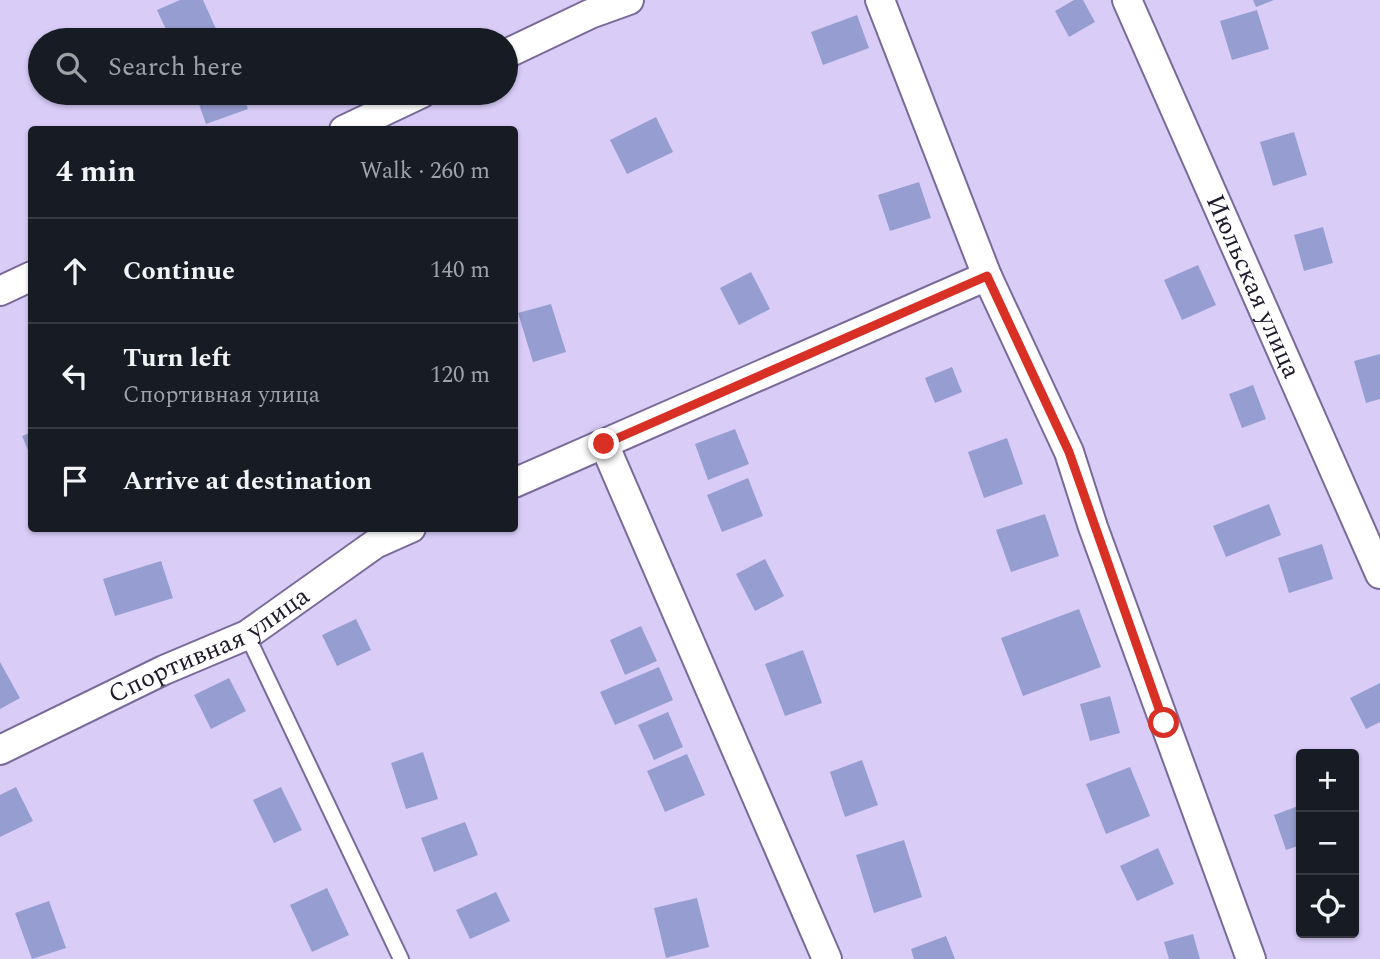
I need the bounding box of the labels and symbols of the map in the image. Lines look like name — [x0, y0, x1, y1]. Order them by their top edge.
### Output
street label: Июльская улица — [1195, 188, 1311, 385]
route end — [588, 428, 619, 459]
street label: Спортивная улица — [101, 576, 318, 714]
route start — [1148, 707, 1179, 738]

